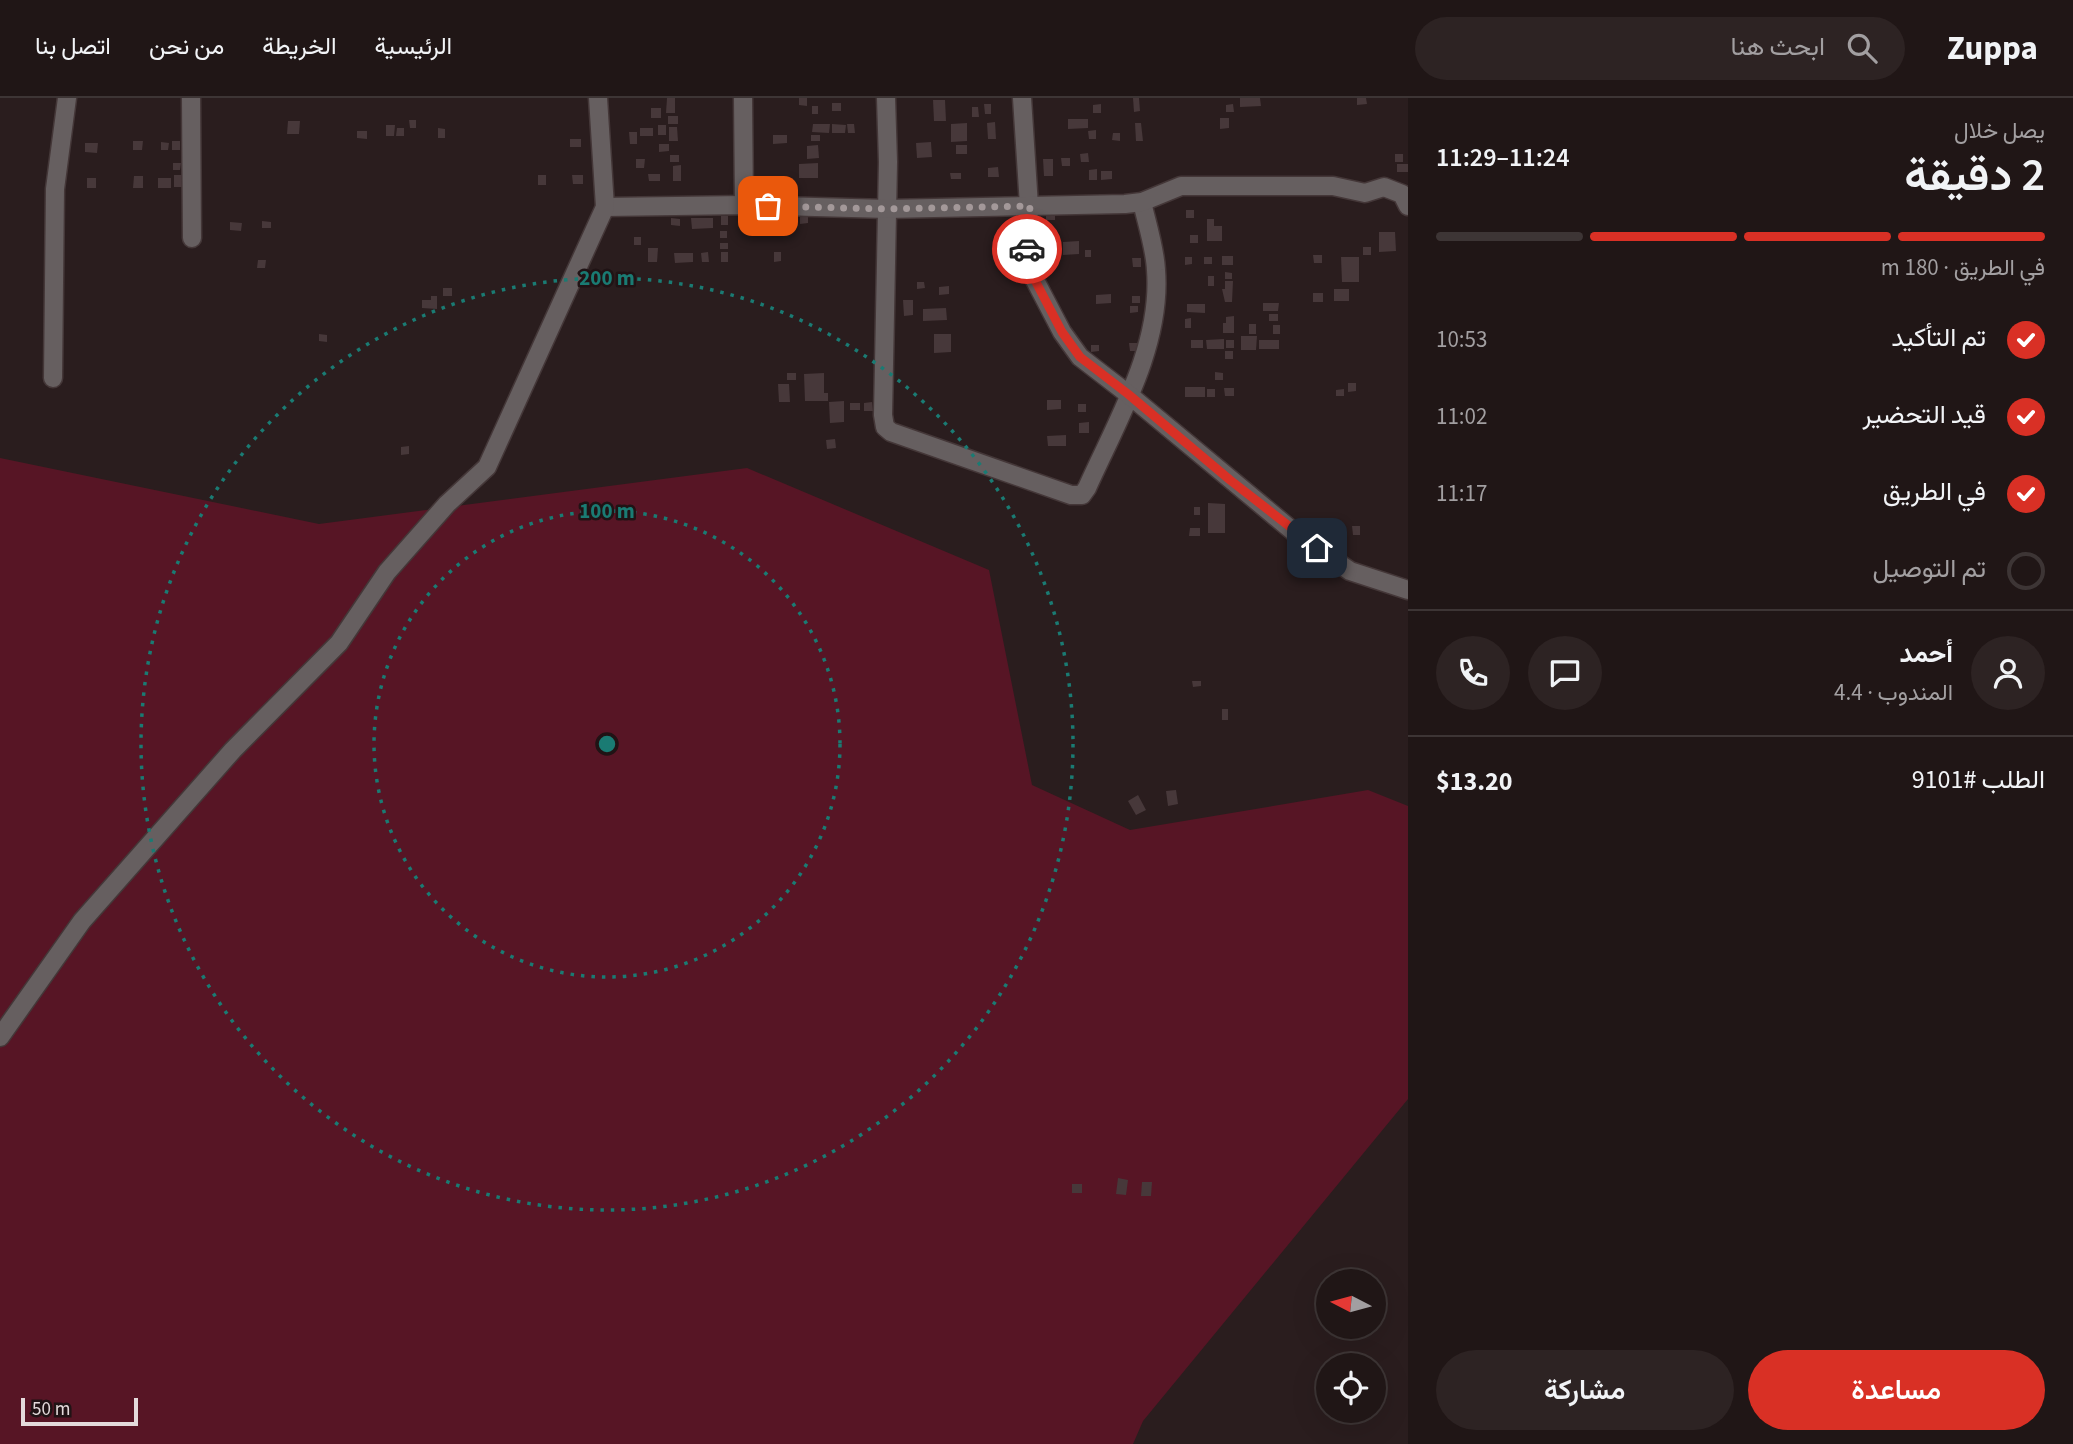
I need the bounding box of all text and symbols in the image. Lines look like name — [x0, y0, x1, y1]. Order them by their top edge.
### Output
search box — [1415, 17, 1905, 80]
text: Zuppa — [1947, 25, 2038, 72]
text: ابحث هنا — [1731, 28, 1825, 65]
text: اتصل بنا — [35, 29, 111, 64]
text: من نحن — [149, 29, 224, 64]
text: الخريطة — [262, 29, 337, 64]
text: الرئيسية — [375, 29, 452, 64]
icon: search — [1843, 29, 1881, 67]
text: يصل خلال — [1954, 114, 2045, 147]
text: 11:24–11:29 — [1436, 139, 1570, 176]
text: 2 دقيقة — [1904, 143, 2045, 208]
pin — [738, 176, 798, 236]
icon: bag — [749, 187, 787, 225]
courier — [992, 214, 1062, 284]
icon: car — [1008, 230, 1046, 268]
text: في الطريق · 180 m — [1881, 251, 2045, 284]
text: 200 m — [579, 263, 635, 293]
text: تم التأكيد — [1891, 319, 1986, 356]
icon: check — [2007, 321, 2045, 359]
text: 10:53 — [1436, 323, 1487, 356]
text: قيد التحضير — [1862, 396, 1986, 433]
icon: check — [2007, 398, 2045, 436]
text: 11:02 — [1436, 400, 1487, 433]
text: في الطريق — [1883, 473, 1986, 510]
icon: check — [2007, 475, 2045, 513]
text: 11:17 — [1436, 477, 1487, 510]
text: 100 m — [579, 496, 635, 526]
pin — [1287, 518, 1347, 578]
icon: home — [1298, 529, 1336, 567]
text: تم التوصيل — [1872, 550, 1986, 587]
text: أحمد — [1900, 635, 1953, 672]
button: phone — [1436, 636, 1510, 710]
button: chat — [1528, 636, 1602, 710]
button: person — [1971, 636, 2045, 710]
text: المندوب · 4.4 — [1834, 676, 1953, 709]
centre of rings — [595, 732, 619, 756]
text: الطلب #9101 — [1912, 761, 2045, 798]
text: $13.20 — [1436, 763, 1512, 800]
north arrow — [1316, 1269, 1386, 1339]
map controls — [1316, 1269, 1386, 1423]
button: مشاركة — [1436, 1350, 1734, 1430]
button: مساعدة — [1748, 1350, 2045, 1430]
button: locate — [1316, 1353, 1386, 1423]
scale bar — [21, 1395, 138, 1427]
text: 50 m — [32, 1396, 70, 1423]

